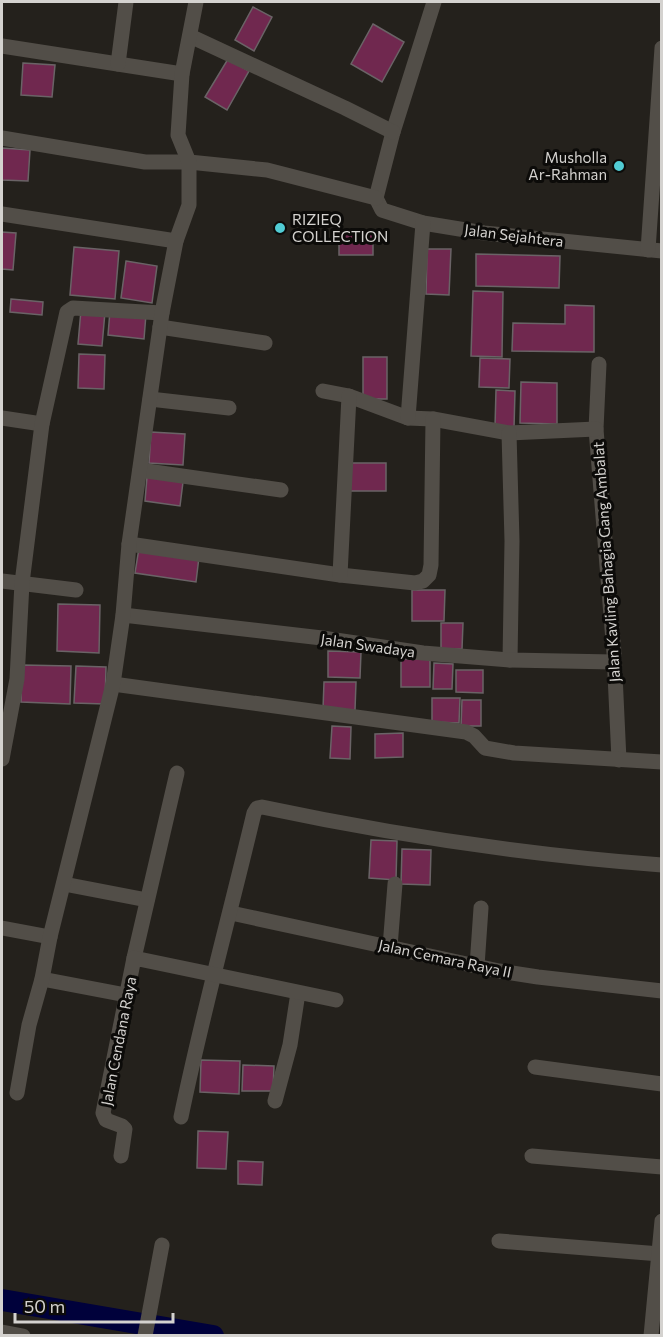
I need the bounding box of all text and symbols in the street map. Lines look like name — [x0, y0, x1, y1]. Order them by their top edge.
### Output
place label: Musholla Ar-Rahman — [528, 148, 607, 183]
marker: Musholla Ar-Rahman — [612, 159, 626, 173]
place label: RIZIEQ COLLECTION — [292, 210, 388, 245]
street label: Jalan Sejahtera — [463, 220, 565, 250]
marker: RIZIEQ COLLECTION — [273, 221, 287, 235]
street label: Jalan Kavling Bahagia Gang Ambalat — [589, 441, 623, 683]
street label: Jalan Swadaya — [320, 629, 416, 661]
street label: Jalan Cemara Raya II — [377, 935, 513, 981]
street label: Jalan Cendana Raya — [97, 975, 139, 1107]
scale bar — [15, 1286, 172, 1324]
text: 50 m — [24, 1295, 65, 1317]

